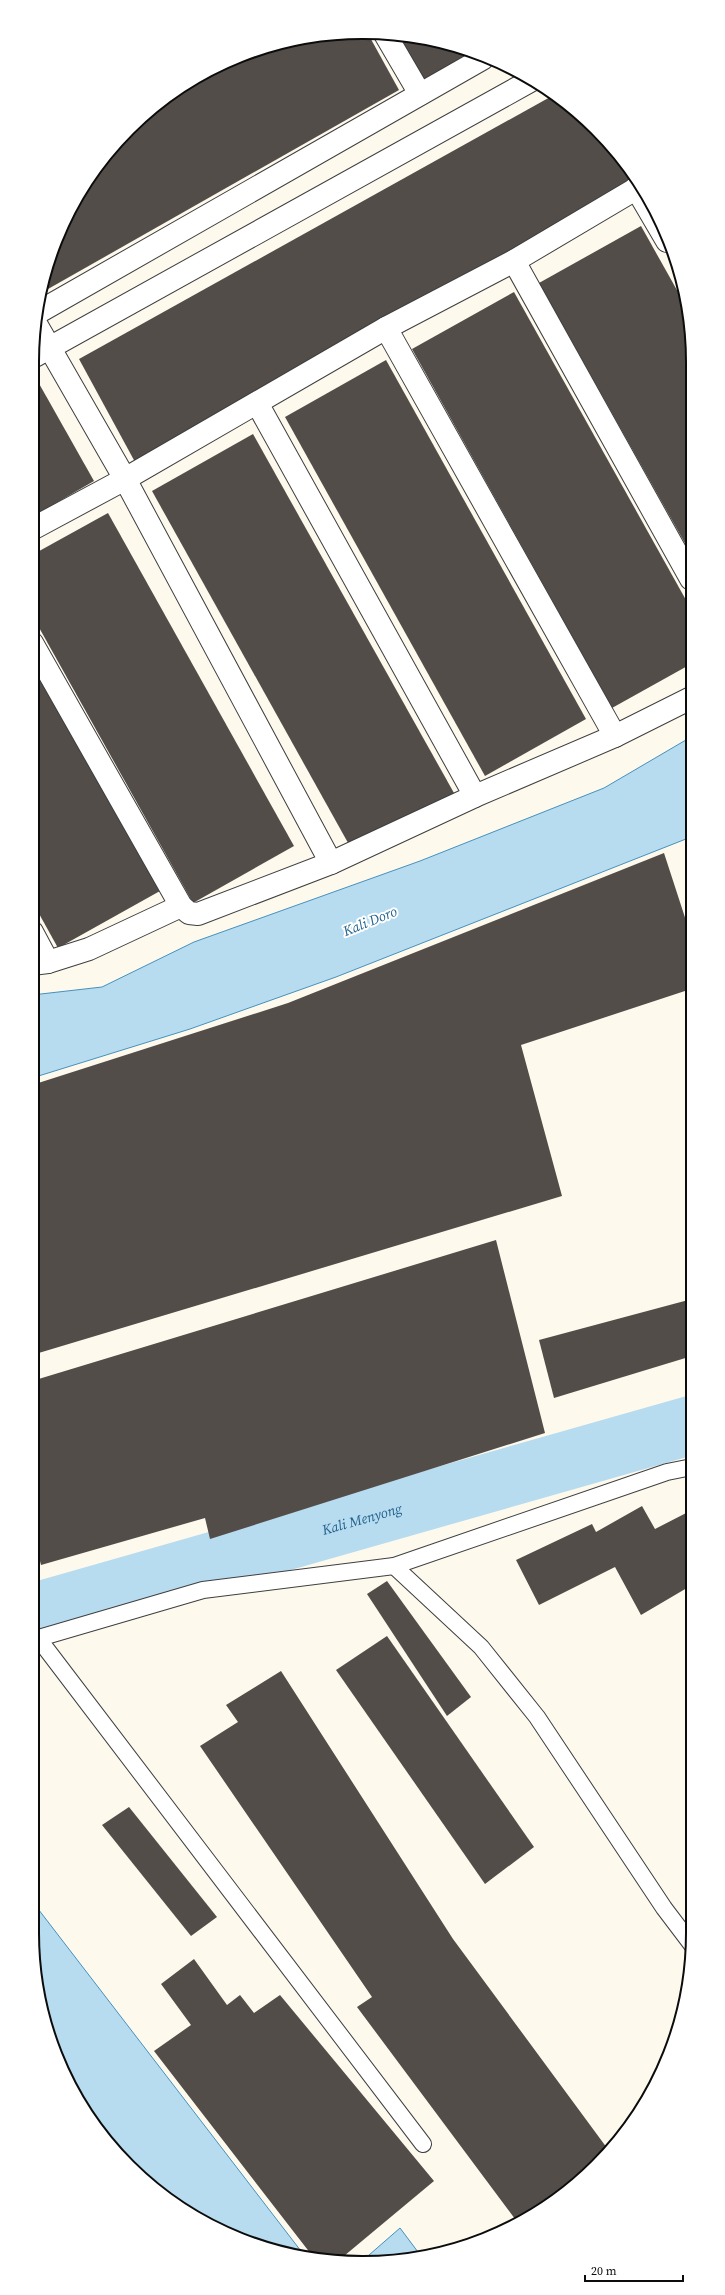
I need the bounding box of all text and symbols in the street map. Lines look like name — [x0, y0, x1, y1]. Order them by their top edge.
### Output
water label: Kali Doro — [339, 901, 400, 941]
water label: Kali Menyong — [319, 1498, 405, 1540]
scale bar — [585, 2257, 683, 2283]
text: 20 m — [591, 2263, 617, 2279]

